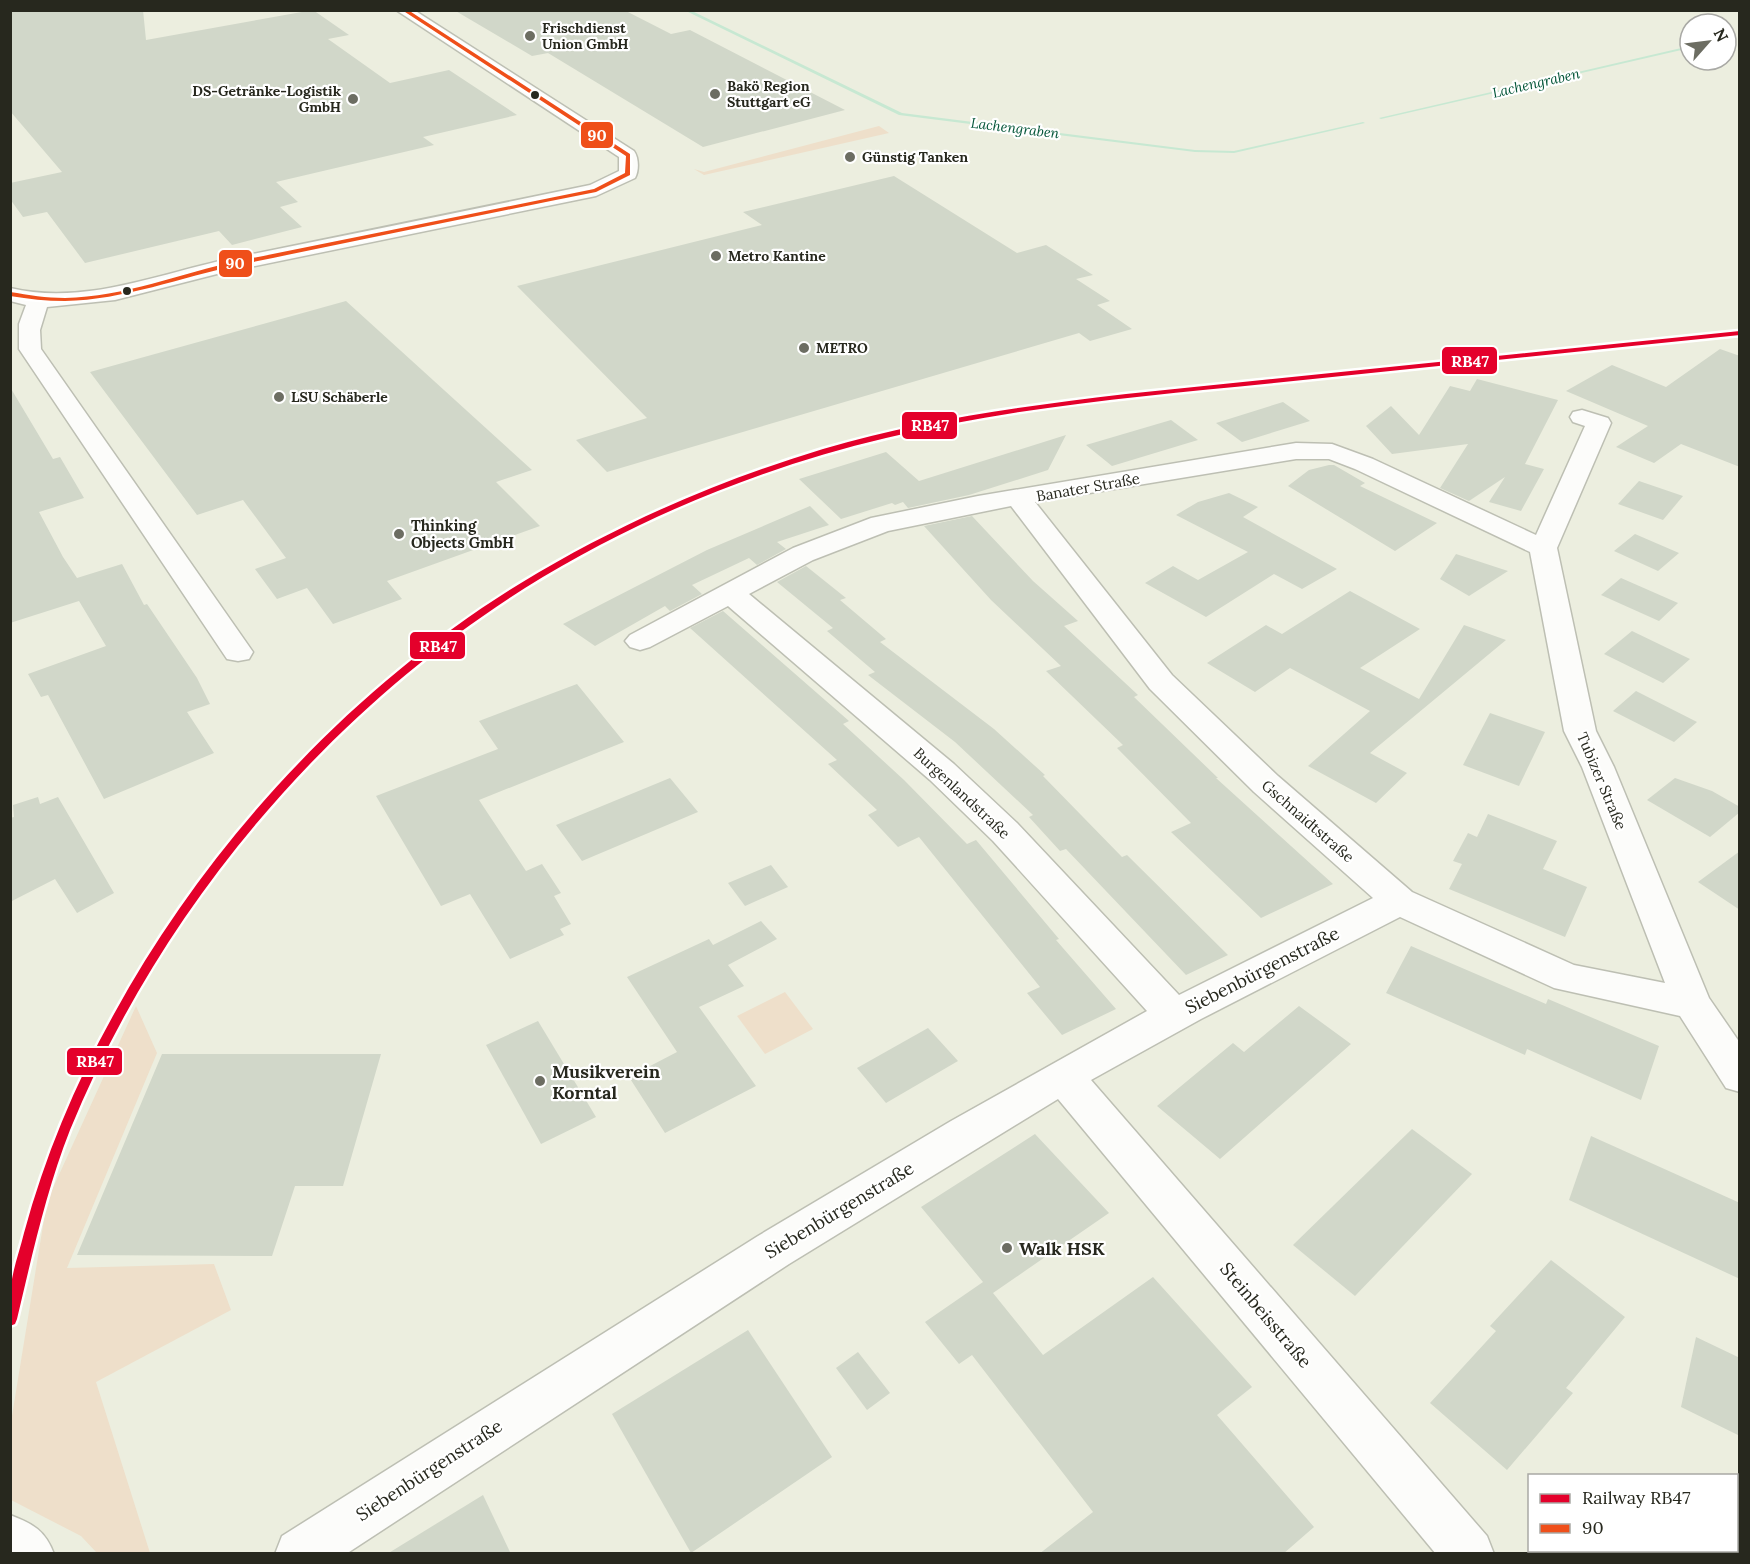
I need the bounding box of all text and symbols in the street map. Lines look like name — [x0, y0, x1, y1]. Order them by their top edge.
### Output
north arrow — [1678, 12, 1738, 72]
place label: Frischdienst Union GmbH — [542, 19, 629, 53]
text: N — [1710, 25, 1733, 45]
marker: Frischdienst Union GmbH — [523, 29, 537, 43]
water label: Lachengraben — [1491, 64, 1582, 102]
place label: Bakö Region Stuttgart eG — [727, 77, 811, 111]
place label: DS-Getränke-Logistik GmbH — [192, 82, 342, 116]
marker: Bakö Region Stuttgart eG — [708, 87, 722, 101]
unlabelled marker — [529, 89, 541, 101]
marker: DS-Getränke-Logistik GmbH — [346, 92, 360, 106]
water label: Lachengraben — [970, 114, 1061, 142]
line badge: 90 — [580, 121, 614, 149]
text: 90 — [587, 125, 607, 145]
place label: Günstig Tanken — [862, 148, 968, 166]
marker: Günstig Tanken — [843, 150, 857, 164]
place label: Metro Kantine — [728, 247, 826, 265]
line badge: 90 — [218, 249, 253, 278]
marker: Metro Kantine — [709, 249, 723, 263]
text: 90 — [225, 253, 245, 273]
unlabelled marker — [121, 285, 133, 297]
place label: METRO — [816, 339, 868, 357]
marker: METRO — [797, 341, 811, 355]
line badge: RB47 — [1441, 346, 1498, 375]
text: RB47 — [1451, 351, 1489, 371]
place label: LSU Schäberle — [291, 388, 388, 406]
marker: LSU Schäberle — [272, 390, 286, 404]
line badge: RB47 — [901, 411, 958, 440]
text: RB47 — [911, 415, 949, 435]
street label: Banater Straße — [1035, 469, 1141, 505]
place label: Thinking Objects GmbH — [411, 516, 514, 552]
marker: Thinking Objects GmbH — [392, 527, 406, 541]
line badge: RB47 — [409, 631, 466, 660]
text: RB47 — [419, 636, 457, 656]
street label: Tubizer Straße — [1573, 729, 1631, 833]
street label: Burgenlandstraße — [910, 743, 1014, 843]
street label: Gschnaidtstraße — [1258, 776, 1358, 866]
street label: Siebenbürgenstraße — [1181, 921, 1343, 1019]
line badge: RB47 — [66, 1047, 123, 1076]
text: RB47 — [76, 1051, 114, 1071]
place label: Musikverein Korntal — [552, 1060, 661, 1104]
marker: Musikverein Korntal — [533, 1074, 547, 1088]
street label: Siebenbürgenstraße — [760, 1156, 918, 1264]
place label: Walk HSK — [1019, 1237, 1105, 1260]
marker: Walk HSK — [1000, 1241, 1014, 1255]
street label: Steinbeisstraße — [1215, 1258, 1317, 1373]
street label: Siebenbürgenstraße — [352, 1414, 507, 1526]
legend — [1528, 1474, 1738, 1552]
text: Railway RB47 — [1582, 1486, 1691, 1509]
text: 90 — [1582, 1516, 1604, 1539]

